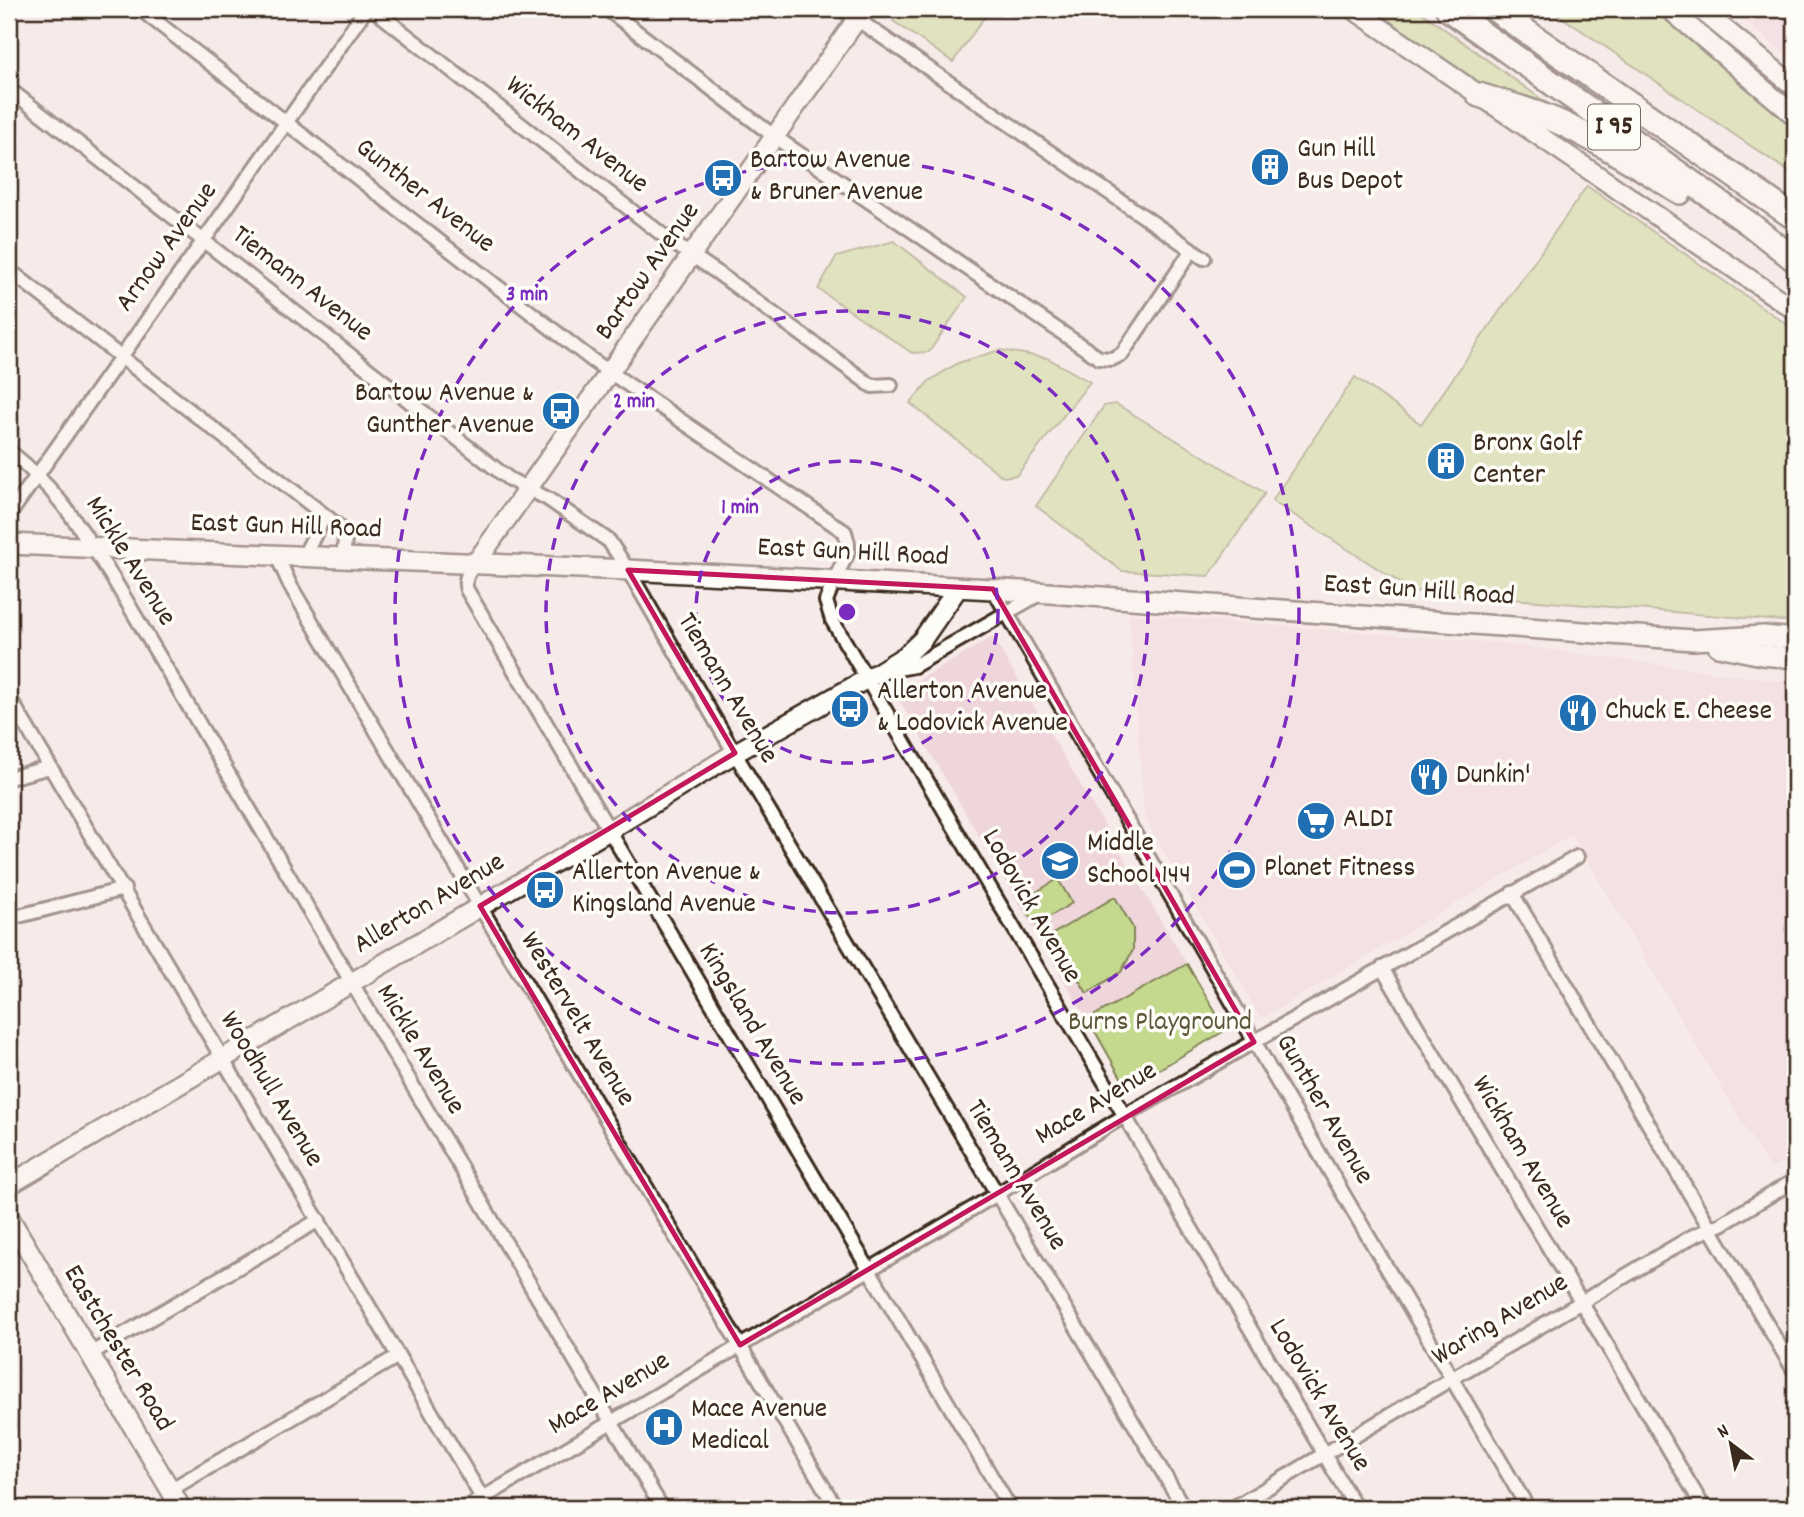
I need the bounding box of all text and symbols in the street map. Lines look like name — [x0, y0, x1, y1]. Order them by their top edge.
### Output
street label: Wickham Avenue — [496, 67, 656, 205]
road number: I 95 — [1588, 104, 1640, 150]
street label: Gunther Avenue — [345, 130, 503, 264]
place label: Gun Hill Bus Depot — [1297, 131, 1403, 203]
place label: Bartow Avenue & Bruner Avenue — [750, 142, 923, 214]
building icon: Gun Hill Bus Depot — [1249, 146, 1291, 188]
bus stop icon: Bartow Avenue & Bruner Avenue — [702, 157, 744, 199]
street label: Arnow Avenue — [107, 175, 229, 321]
street label: Bartow Avenue — [587, 195, 711, 349]
street label: Tiemann Avenue — [222, 217, 380, 353]
text: 3 min — [506, 281, 548, 311]
place label: Bartow Avenue & Gunther Avenue — [355, 375, 534, 447]
text: 2 min — [613, 388, 655, 418]
bus stop icon: Bartow Avenue & Gunther Avenue — [540, 390, 582, 432]
place label: Bronx Golf Center — [1473, 425, 1583, 497]
building icon: Bronx Golf Center — [1425, 440, 1467, 482]
street label: Mickle Avenue — [73, 489, 185, 635]
text: 1 min — [721, 494, 759, 524]
street label: East Gun Hill Road — [190, 505, 382, 551]
street label: East Gun Hill Road — [756, 529, 950, 579]
street label: East Gun Hill Road — [1322, 565, 1516, 619]
centre of rings — [835, 600, 859, 624]
street label: Tiemann Avenue — [665, 606, 787, 772]
place label: Allerton Avenue & Lodovick Avenue — [877, 673, 1068, 745]
bus stop icon: Allerton Avenue & Lodovick Avenue — [829, 688, 871, 730]
restaurant icon: Chuck E. Cheese — [1557, 692, 1599, 734]
place label: Chuck E. Cheese — [1605, 693, 1772, 733]
restaurant icon: Dunkin' — [1408, 756, 1450, 798]
place label: Dunkin' — [1456, 757, 1531, 797]
supermarket icon: ALDI — [1295, 800, 1337, 842]
place label: ALDI — [1343, 801, 1393, 841]
street label: Lodovick Avenue — [970, 822, 1090, 992]
place label: Middle School 144 — [1087, 825, 1191, 897]
school or university icon: Middle School 144 — [1039, 840, 1081, 882]
street label: Allerton Avenue — [347, 844, 513, 966]
sports icon: Planet Fitness — [1216, 849, 1258, 891]
place label: Planet Fitness — [1264, 850, 1415, 890]
place label: Allerton Avenue & Kingsland Avenue — [572, 854, 761, 926]
bus stop icon: Allerton Avenue & Kingsland Avenue — [524, 869, 566, 911]
street label: Westervelt Avenue — [508, 925, 644, 1115]
street label: Kingsland Avenue — [686, 936, 816, 1114]
street label: Mickle Avenue — [364, 977, 474, 1123]
park label: Burns Playground — [1068, 1004, 1252, 1044]
street label: Woodhull Avenue — [208, 1005, 332, 1175]
street label: Gunther Avenue — [1264, 1027, 1382, 1193]
street label: Mace Avenue — [1028, 1053, 1166, 1157]
street label: Wickham Avenue — [1460, 1069, 1582, 1237]
street label: Tiemann Avenue — [954, 1093, 1076, 1259]
street label: Eastchester Road — [51, 1258, 183, 1440]
street label: Waring Avenue — [1425, 1264, 1577, 1378]
street label: Lodovick Avenue — [1257, 1312, 1379, 1480]
street label: Mace Avenue — [541, 1343, 679, 1447]
place label: Mace Avenue Medical — [691, 1391, 827, 1463]
hospital icon: Mace Avenue Medical — [643, 1406, 685, 1448]
north arrow — [1696, 1408, 1766, 1478]
text: N — [1713, 1419, 1735, 1446]

